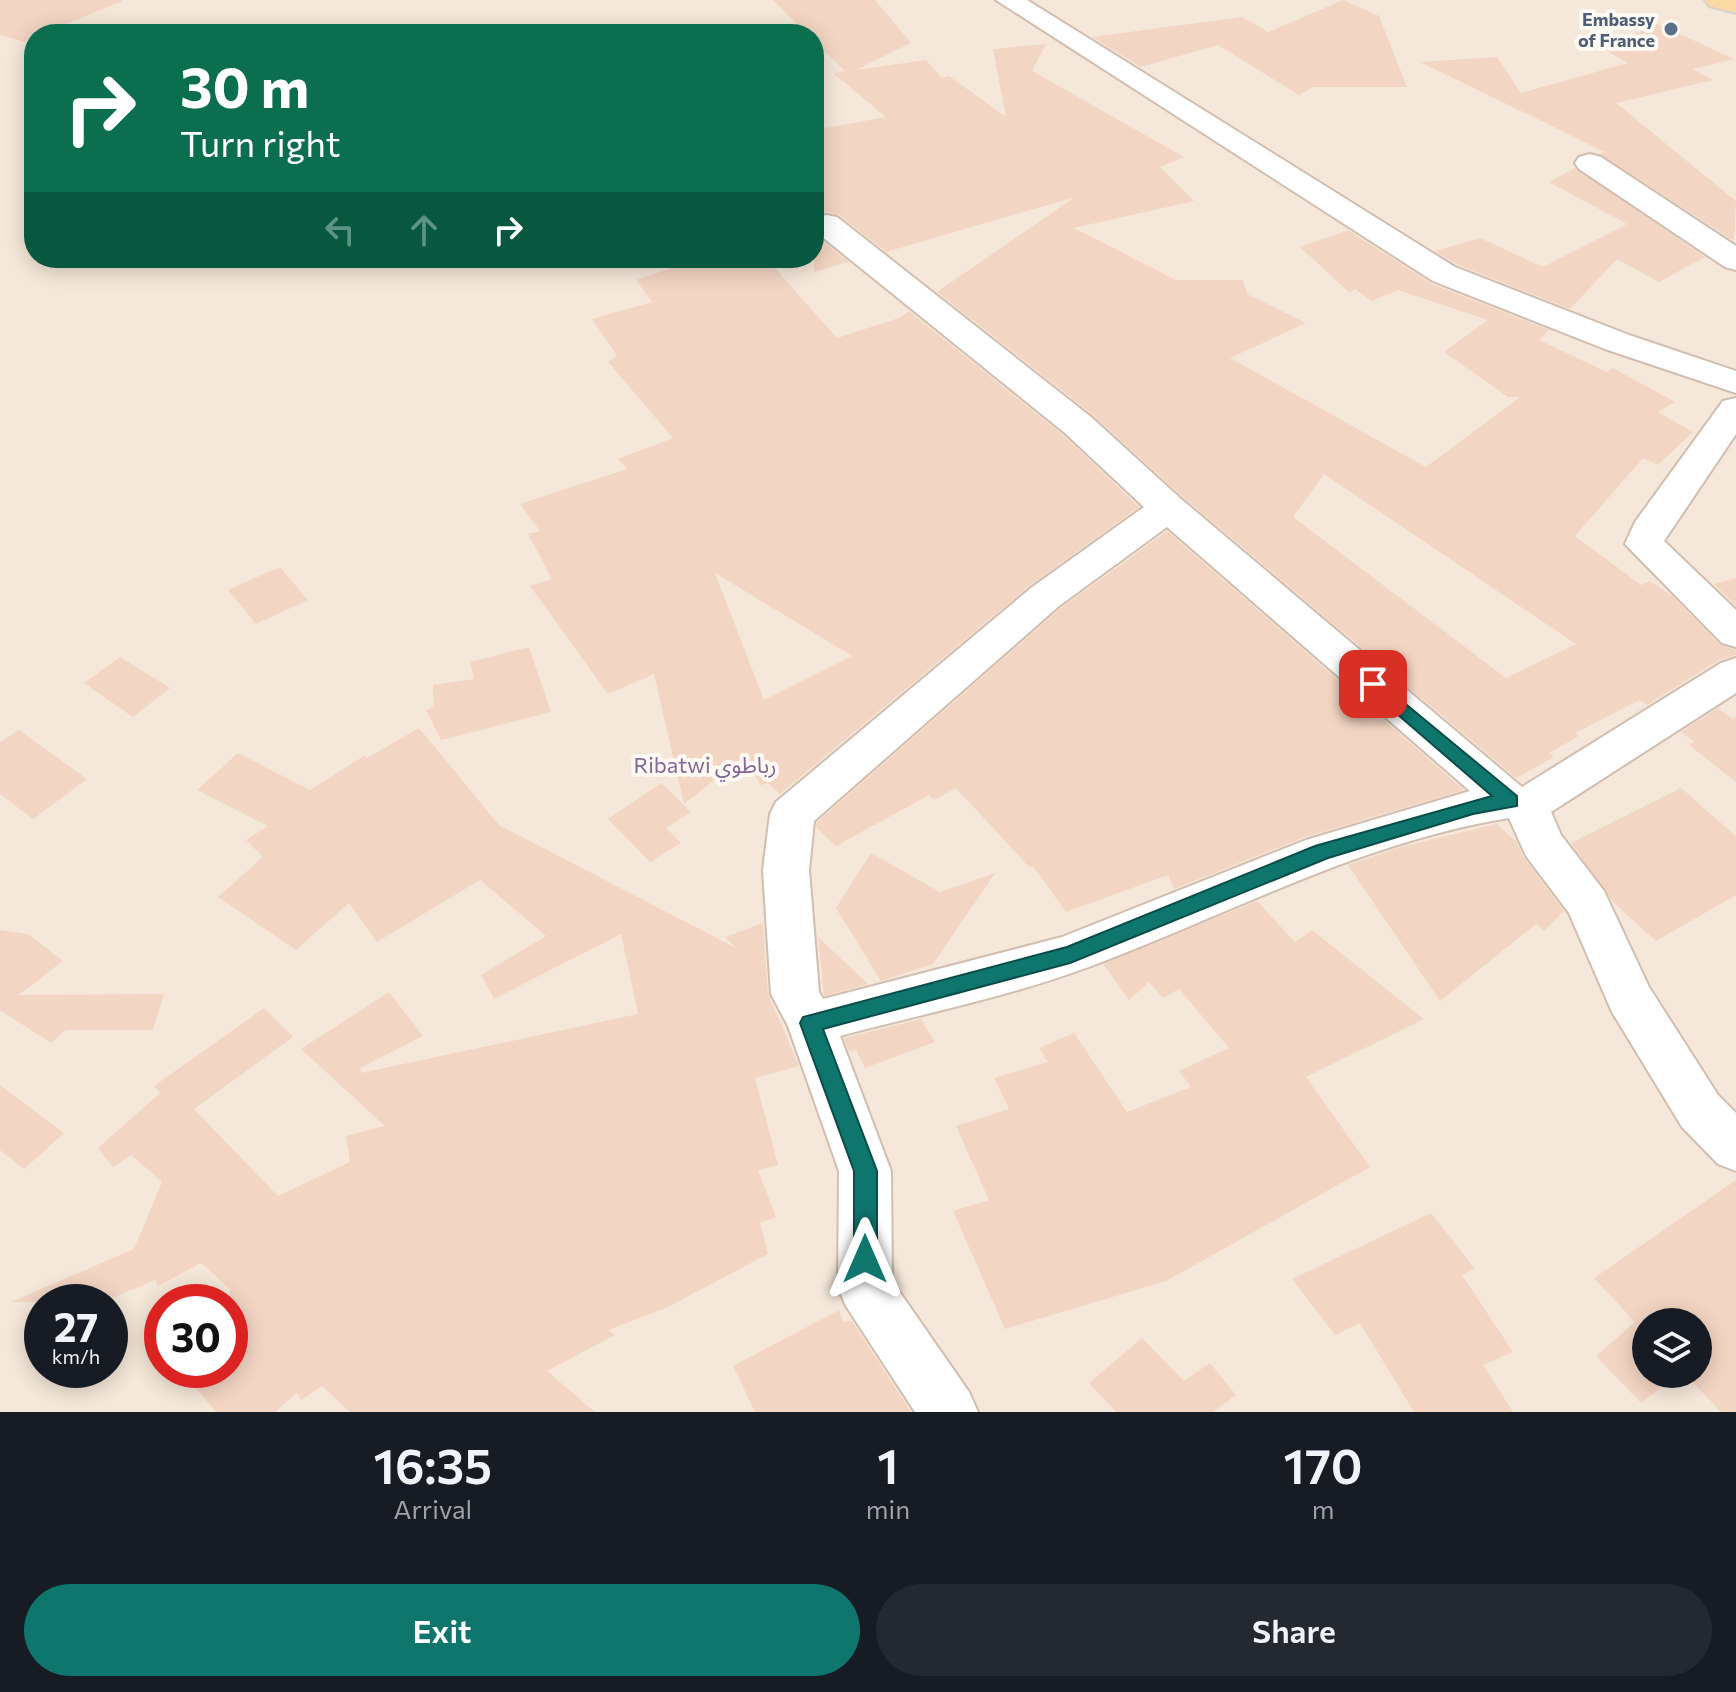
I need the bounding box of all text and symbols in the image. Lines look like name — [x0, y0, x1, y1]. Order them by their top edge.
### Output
place label: Embassy of France — [1578, 8, 1655, 51]
marker: Embassy of France — [1662, 20, 1680, 38]
text: 30 m — [180, 51, 309, 120]
icon: right — [48, 56, 152, 160]
text: Turn right — [180, 120, 341, 164]
icon: left — [318, 208, 362, 252]
icon: ahead — [402, 208, 446, 252]
icon: right — [486, 208, 530, 252]
pin — [1339, 650, 1407, 718]
icon: arrive — [1351, 662, 1395, 706]
district label: Ribatwi رباطوي — [633, 751, 777, 782]
position arrow — [823, 1217, 907, 1301]
speed limit sign: 30 — [144, 1284, 248, 1388]
text: 27 — [54, 1301, 98, 1350]
map controls — [1632, 1308, 1712, 1388]
button: layers — [1632, 1308, 1712, 1388]
text: km/h — [52, 1344, 100, 1368]
text: 16:35 — [374, 1435, 492, 1494]
text: 1 — [877, 1435, 899, 1494]
text: 170 — [1284, 1435, 1362, 1494]
text: Arrival — [394, 1493, 472, 1524]
text: min — [866, 1493, 910, 1524]
text: m — [1312, 1493, 1334, 1524]
button: Exit — [24, 1584, 860, 1676]
button: Share — [876, 1584, 1712, 1676]

